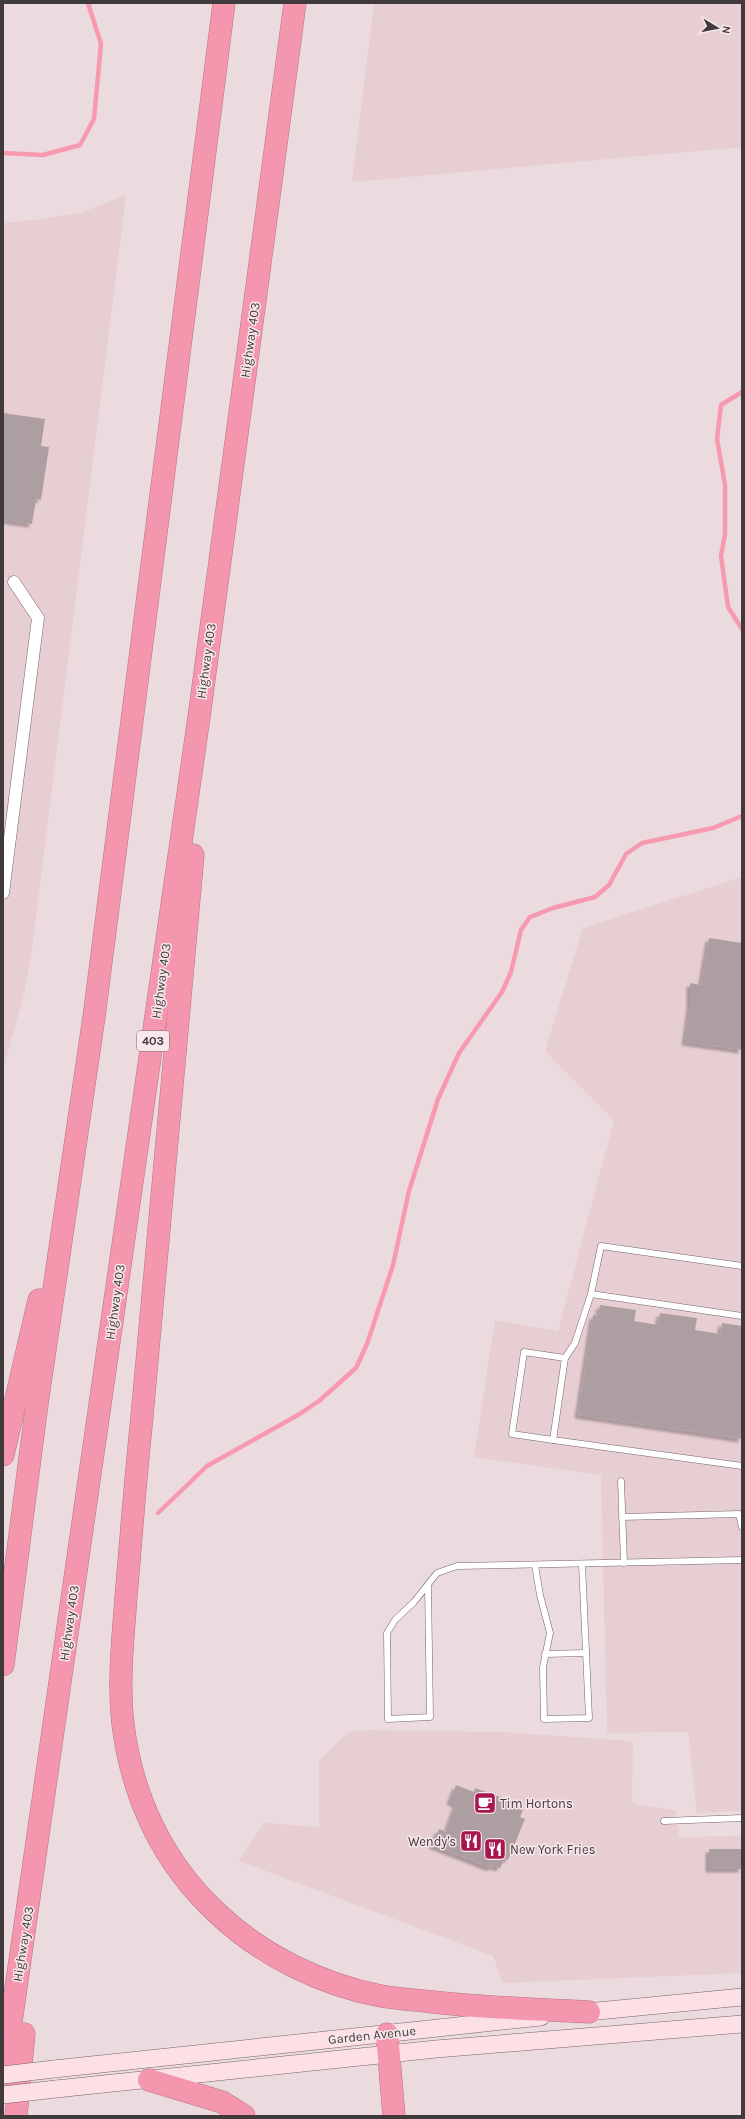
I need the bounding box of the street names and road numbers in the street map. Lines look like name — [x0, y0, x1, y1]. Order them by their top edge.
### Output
street label: Highway 403 — [237, 301, 263, 379]
street label: Highway 403 — [193, 622, 219, 700]
street label: Highway 403 — [148, 942, 174, 1020]
road number: 403 — [137, 1031, 169, 1051]
street label: Highway 403 — [102, 1263, 128, 1341]
street label: Highway 403 — [56, 1584, 82, 1662]
street label: Highway 403 — [10, 1905, 36, 1983]
street label: Garden Avenue — [327, 2023, 417, 2047]

